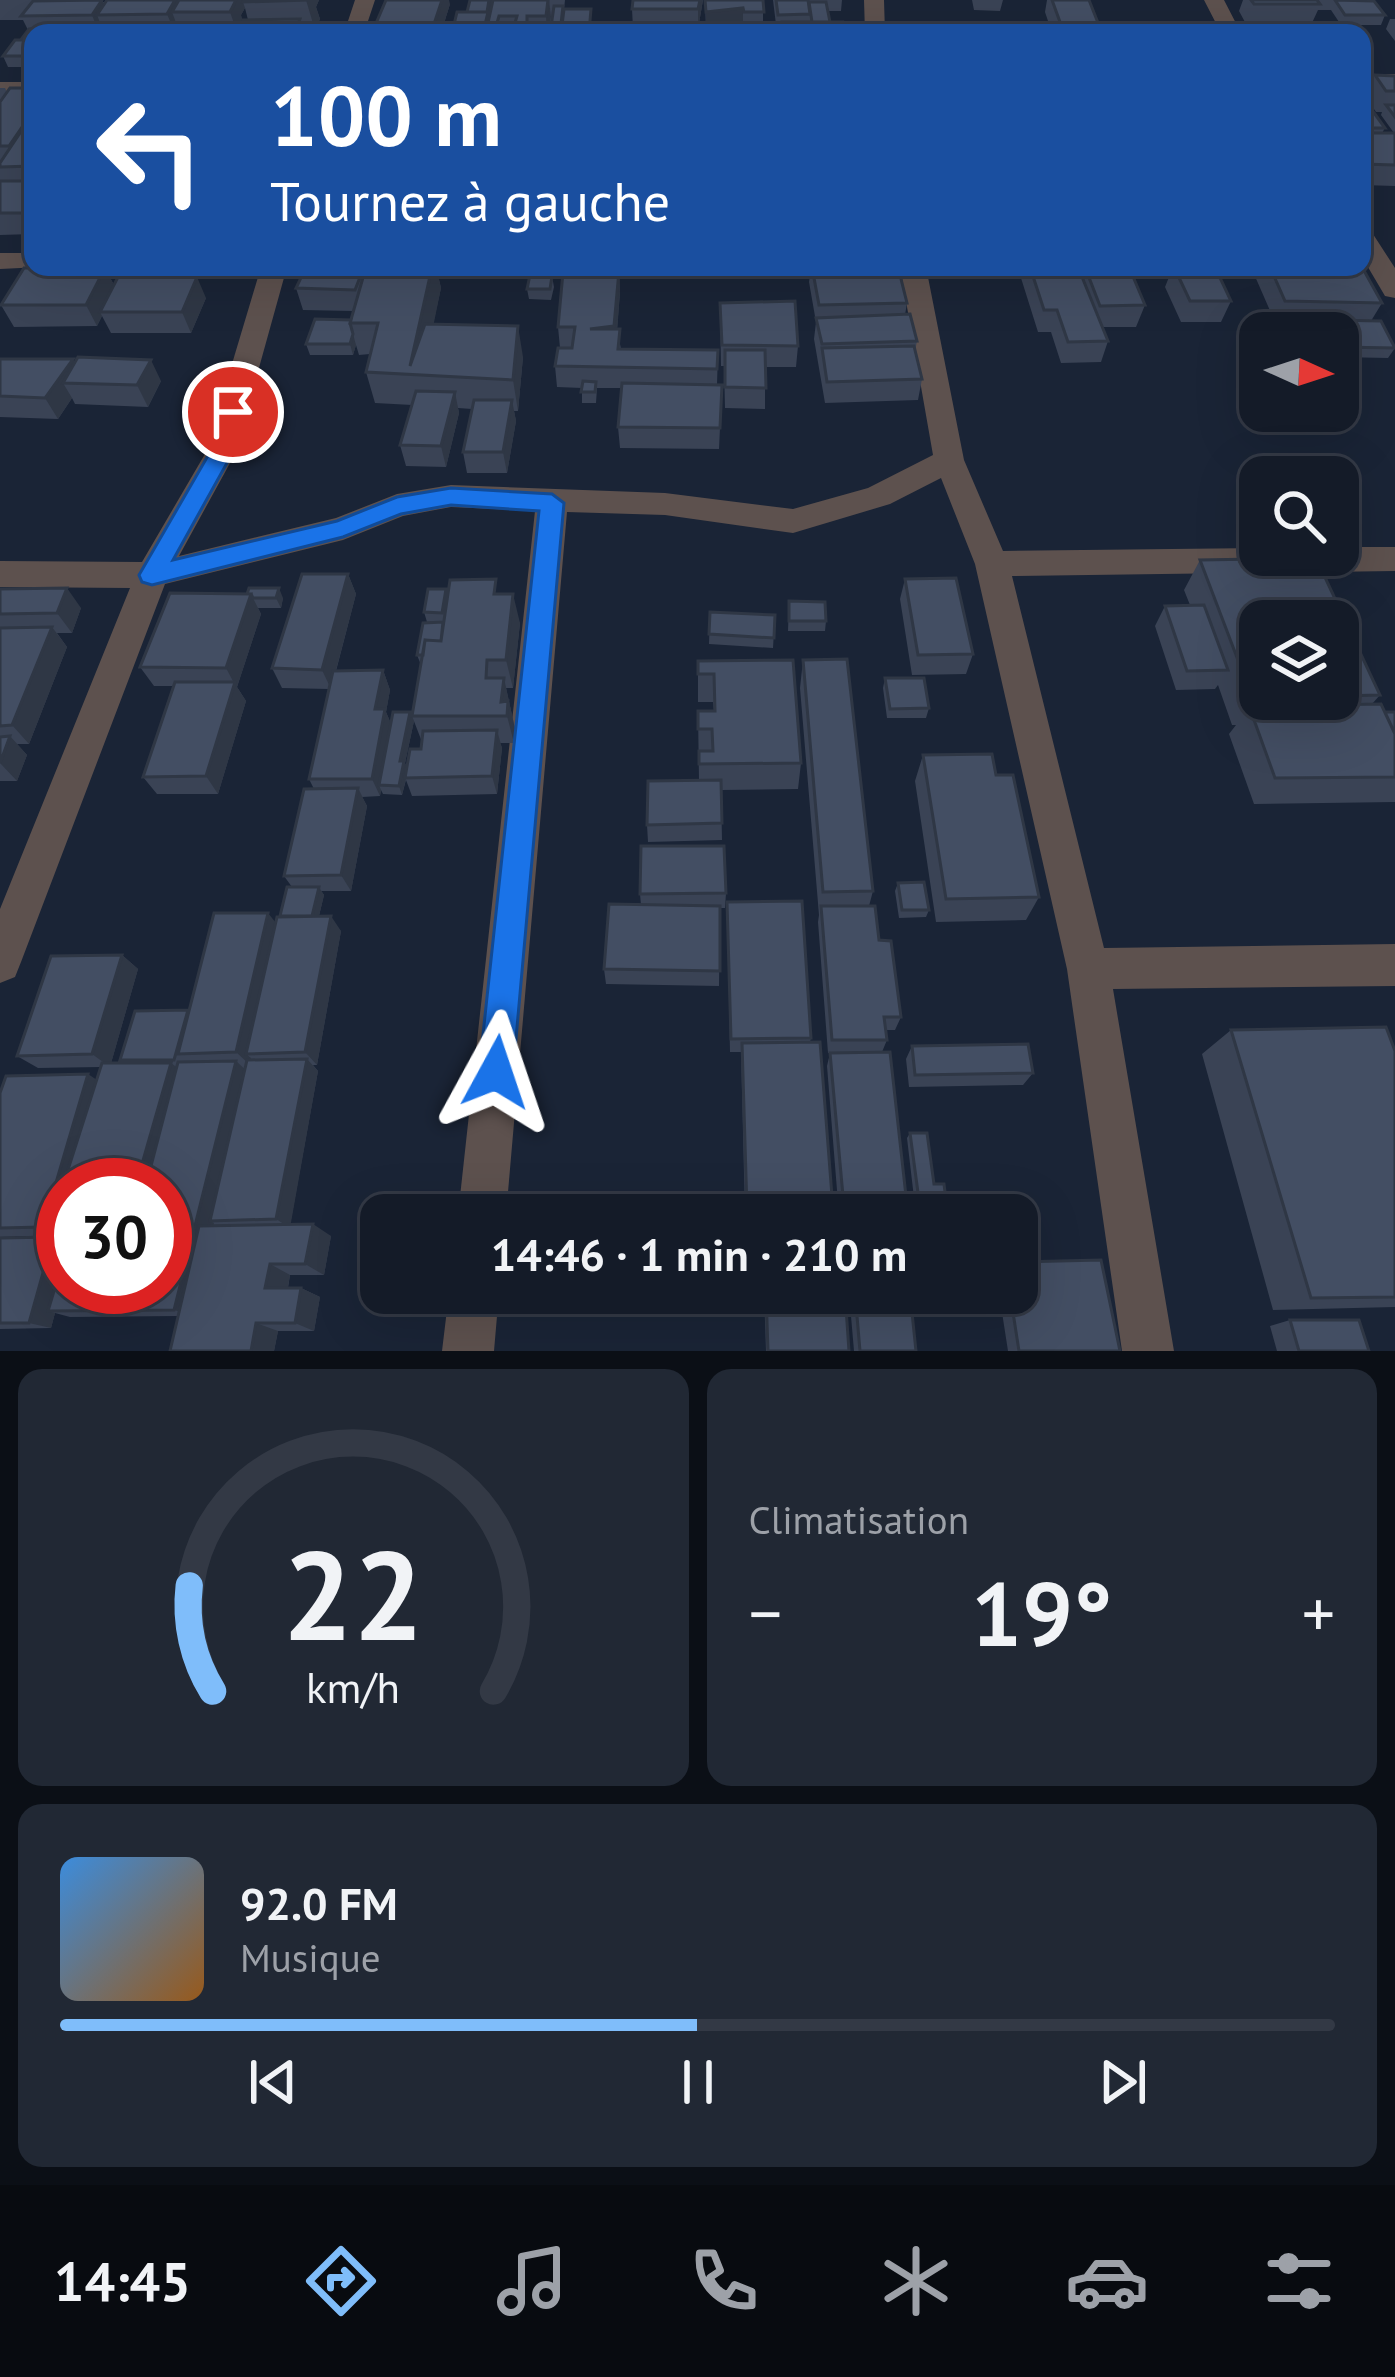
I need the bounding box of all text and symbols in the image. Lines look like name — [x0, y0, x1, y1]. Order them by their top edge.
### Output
text: 100 m — [270, 60, 502, 169]
icon: left — [72, 72, 228, 228]
text: Tournez à gauche — [270, 166, 670, 236]
north arrow — [1239, 312, 1359, 432]
map controls — [1239, 312, 1359, 720]
pin — [182, 361, 284, 463]
icon: arrive — [200, 379, 266, 445]
button: search — [1239, 456, 1359, 576]
button: layers — [1239, 600, 1359, 720]
position arrow — [433, 1009, 559, 1135]
speed limit sign: 30 — [36, 1158, 192, 1314]
text: 14:46 · 1 min · 210 m — [491, 1225, 907, 1283]
text: Climatisation — [749, 1494, 969, 1545]
text: 22 — [282, 1513, 424, 1674]
text: 19° — [971, 1554, 1112, 1671]
text: − — [749, 1570, 782, 1655]
text: + — [1302, 1570, 1335, 1655]
text: km/h — [306, 1658, 400, 1714]
text: 92.0 FM — [240, 1874, 398, 1932]
text: Musique — [240, 1932, 381, 1983]
icon: previous — [240, 2049, 306, 2115]
icon: pause — [665, 2049, 731, 2115]
icon: next — [1090, 2049, 1156, 2115]
icon: directions — [299, 2239, 383, 2323]
icon: music — [490, 2239, 574, 2323]
icon: phone — [682, 2239, 766, 2323]
icon: climate — [874, 2239, 958, 2323]
icon: car — [1065, 2239, 1149, 2323]
icon: filters — [1257, 2239, 1341, 2323]
text: 14:45 — [54, 2246, 191, 2316]

